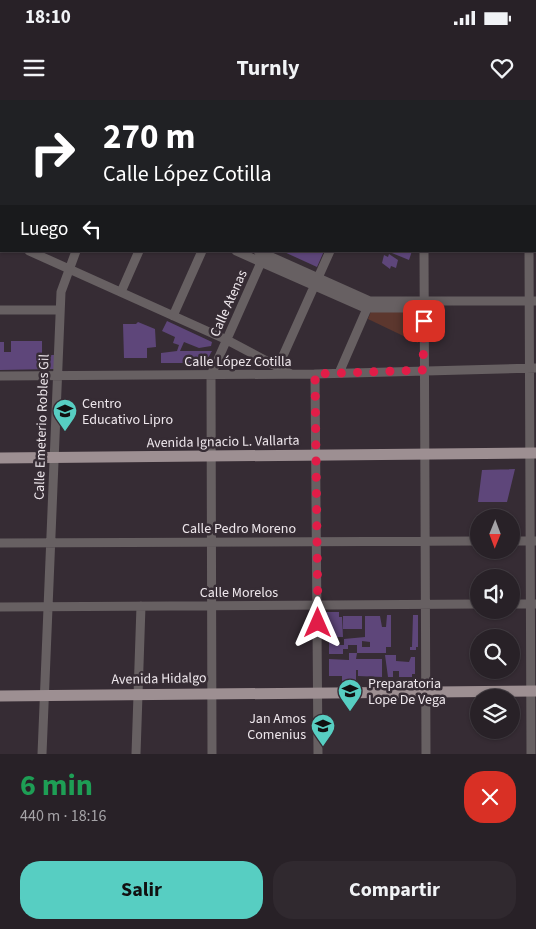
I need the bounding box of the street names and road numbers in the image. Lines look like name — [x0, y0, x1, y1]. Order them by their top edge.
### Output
street label: Calle Atenas — [205, 267, 253, 340]
street label: Calle López Cotilla — [184, 352, 292, 372]
street label: Calle Emeterio Robles Gil — [29, 353, 55, 500]
street label: Avenida Ignacio L. Vallarta — [146, 431, 300, 453]
street label: Calle Pedro Moreno — [182, 519, 296, 539]
street label: Calle Morelos — [200, 583, 278, 603]
street label: Avenida Hidalgo — [111, 668, 207, 690]

